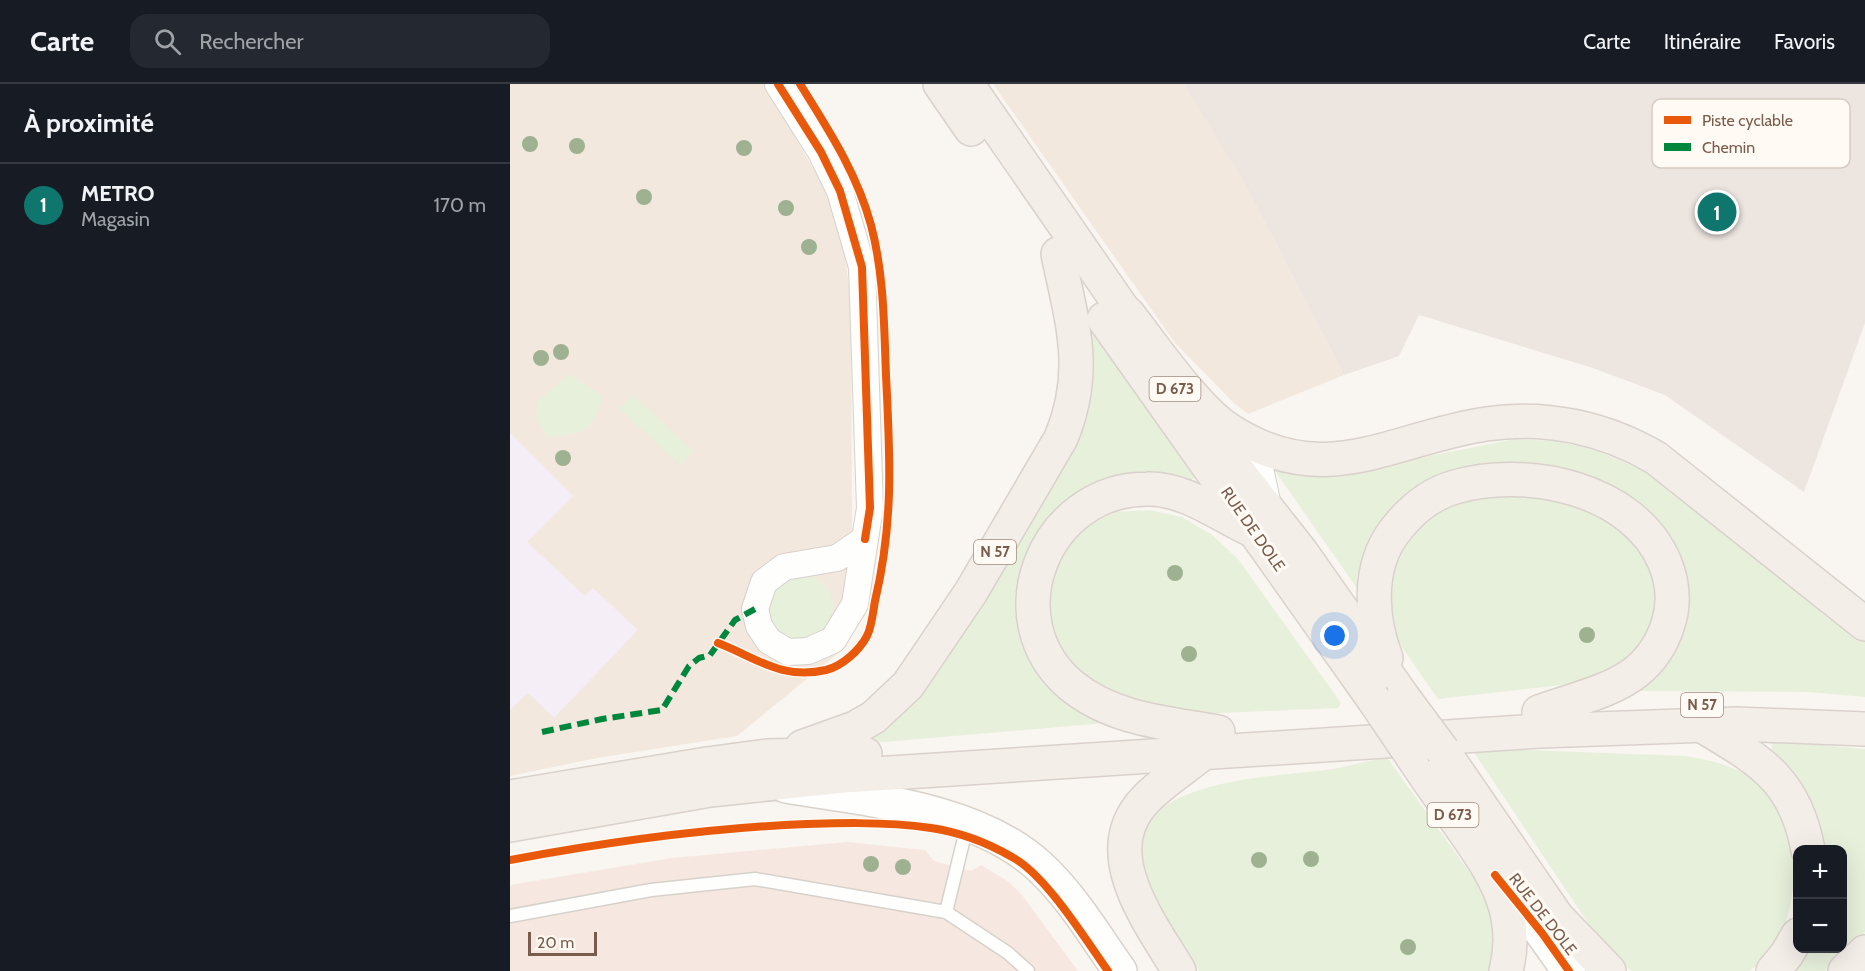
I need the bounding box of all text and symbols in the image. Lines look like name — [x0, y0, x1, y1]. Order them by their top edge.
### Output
search box — [130, 14, 550, 68]
text: Carte — [30, 24, 94, 58]
icon: search — [151, 25, 184, 58]
text: Rechercher — [199, 28, 303, 55]
text: Carte — [1583, 29, 1631, 54]
text: Itinéraire — [1664, 29, 1741, 54]
text: Favoris — [1774, 29, 1835, 54]
legend — [1652, 99, 1850, 168]
text: À proximité — [24, 107, 154, 139]
text: Piste cyclable — [1702, 111, 1793, 130]
text: Chemin — [1702, 138, 1755, 157]
text: METRO — [81, 180, 154, 207]
pin: 1 — [1698, 190, 1736, 234]
text: 1 — [40, 193, 47, 217]
text: 170 m — [434, 193, 486, 217]
text: Magasin — [81, 207, 150, 231]
road number: D 673 — [1150, 377, 1200, 401]
street label: RUE DE DOLE — [1217, 483, 1289, 575]
road number: N 57 — [974, 540, 1016, 564]
your location — [1320, 621, 1349, 650]
road number: N 57 — [1681, 693, 1723, 717]
road number: D 673 — [1428, 803, 1478, 827]
map controls — [1793, 845, 1847, 953]
button: + — [1793, 845, 1847, 899]
street label: RUE DE DOLE — [1505, 869, 1581, 959]
button: − — [1793, 899, 1847, 953]
scale bar — [528, 929, 597, 956]
text: 20 m — [537, 933, 574, 952]

